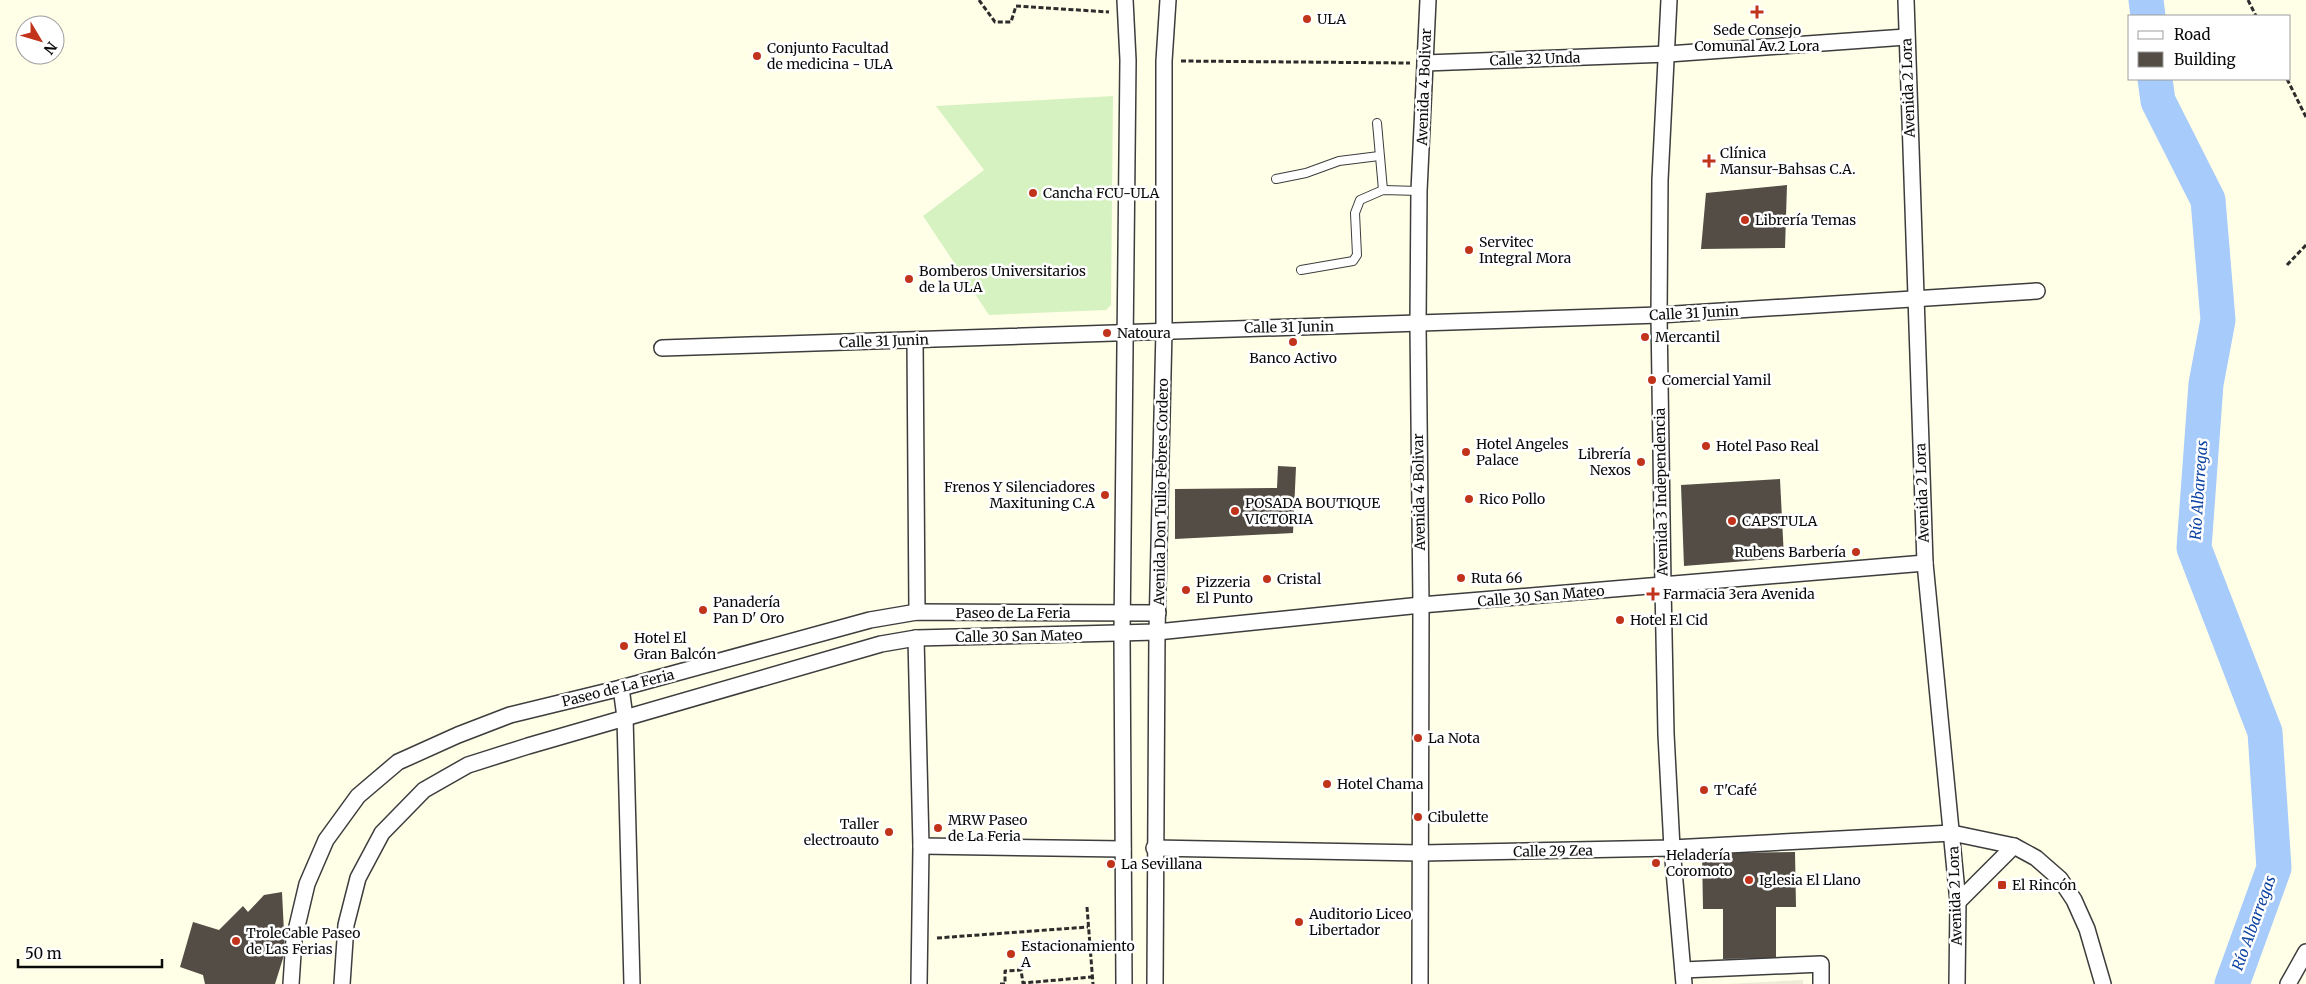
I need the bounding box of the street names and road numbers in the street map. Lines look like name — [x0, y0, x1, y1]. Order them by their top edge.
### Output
street label: Avenida 4 Bolivar — [1413, 28, 1435, 147]
street label: Avenida 2 Lora — [1897, 37, 1919, 139]
street label: Calle 32 Unda — [1489, 48, 1581, 70]
street label: Calle 31 Junin — [1649, 302, 1739, 324]
street label: Calle 31 Junin — [1244, 317, 1334, 337]
street label: Calle 31 Junin — [839, 330, 929, 352]
street label: Avenida Don Tulio Febres Cordero — [1150, 378, 1172, 607]
street label: Avenida 3 Independencia — [1651, 407, 1671, 577]
street label: Avenida 4 Bolivar — [1409, 433, 1429, 552]
street label: Avenida 2 Lora — [1911, 442, 1933, 544]
street label: Calle 30 San Mateo — [1477, 581, 1605, 611]
street label: Paseo de La Feria — [955, 604, 1071, 622]
street label: Calle 30 San Mateo — [955, 626, 1083, 646]
street label: Paseo de La Feria — [560, 665, 676, 711]
street label: Calle 29 Zea — [1513, 841, 1594, 861]
street label: Avenida 2 Lora — [1944, 845, 1966, 947]

